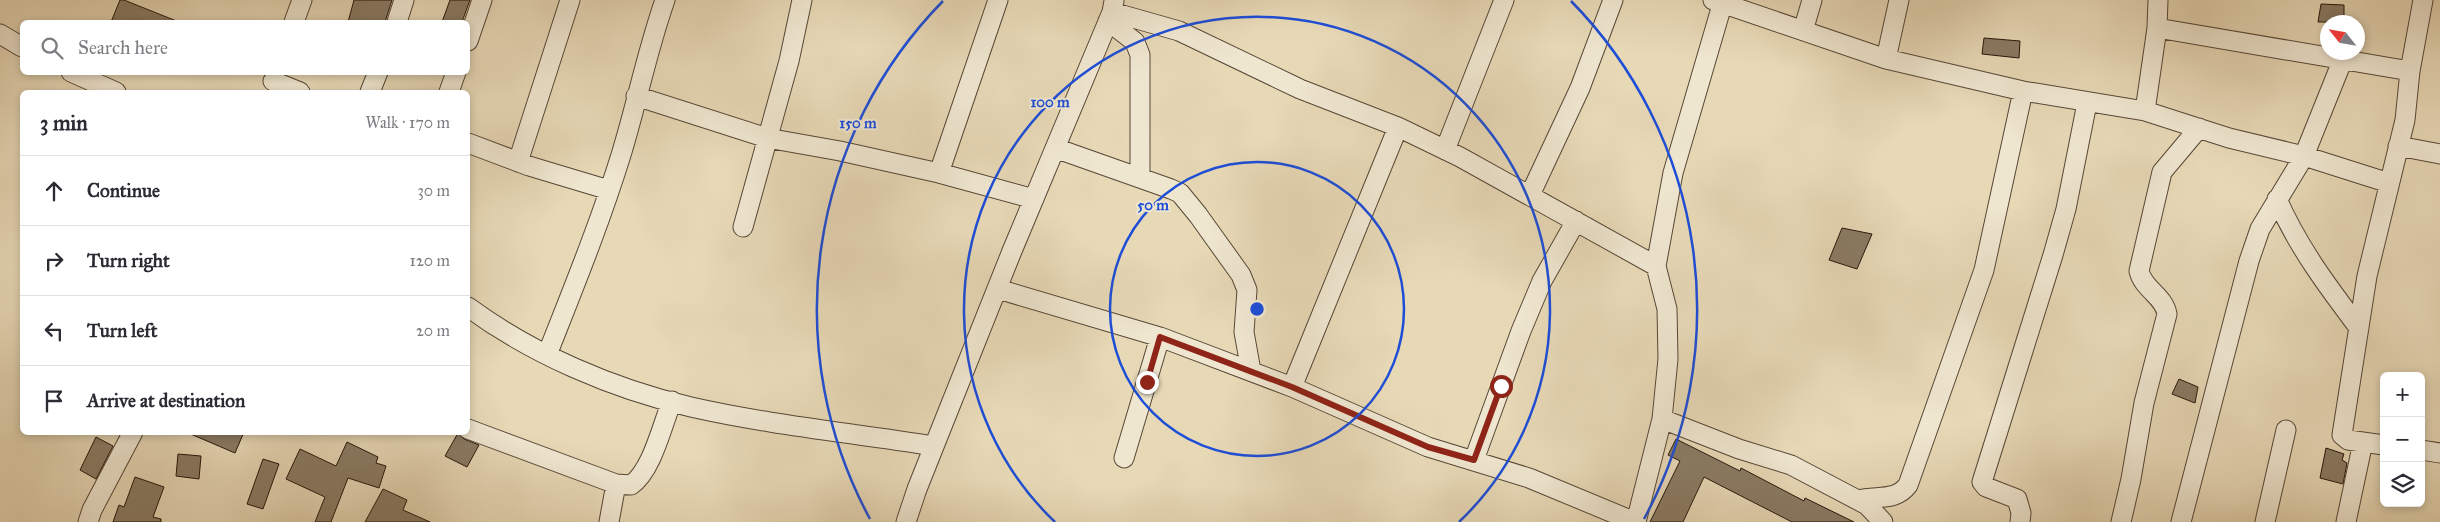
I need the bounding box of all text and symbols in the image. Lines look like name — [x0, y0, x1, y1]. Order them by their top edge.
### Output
north arrow — [2320, 15, 2365, 60]
search box — [20, 20, 470, 75]
icon: search — [38, 34, 66, 62]
text: Search here — [78, 36, 168, 59]
text: 100 m — [1030, 93, 1070, 111]
text: 3 min — [40, 110, 88, 136]
text: Walk · 170 m — [366, 113, 450, 132]
text: 150 m — [839, 114, 877, 132]
icon: ahead — [40, 177, 68, 205]
text: Continue — [87, 179, 160, 202]
text: 30 m — [417, 181, 450, 200]
text: 50 m — [1137, 196, 1169, 214]
icon: right — [40, 247, 68, 275]
text: Turn right — [87, 249, 170, 272]
text: 120 m — [410, 251, 450, 270]
centre of rings — [1248, 300, 1266, 318]
icon: left — [40, 317, 68, 345]
text: Turn left — [87, 319, 157, 342]
text: 20 m — [416, 321, 450, 340]
route end — [1136, 371, 1159, 394]
map controls — [2380, 372, 2425, 507]
button: + — [2380, 372, 2425, 417]
route start — [1490, 375, 1513, 398]
icon: arrive — [40, 387, 68, 415]
text: Arrive at destination — [87, 389, 245, 412]
button: − — [2380, 417, 2425, 462]
button: layers — [2380, 462, 2425, 507]

